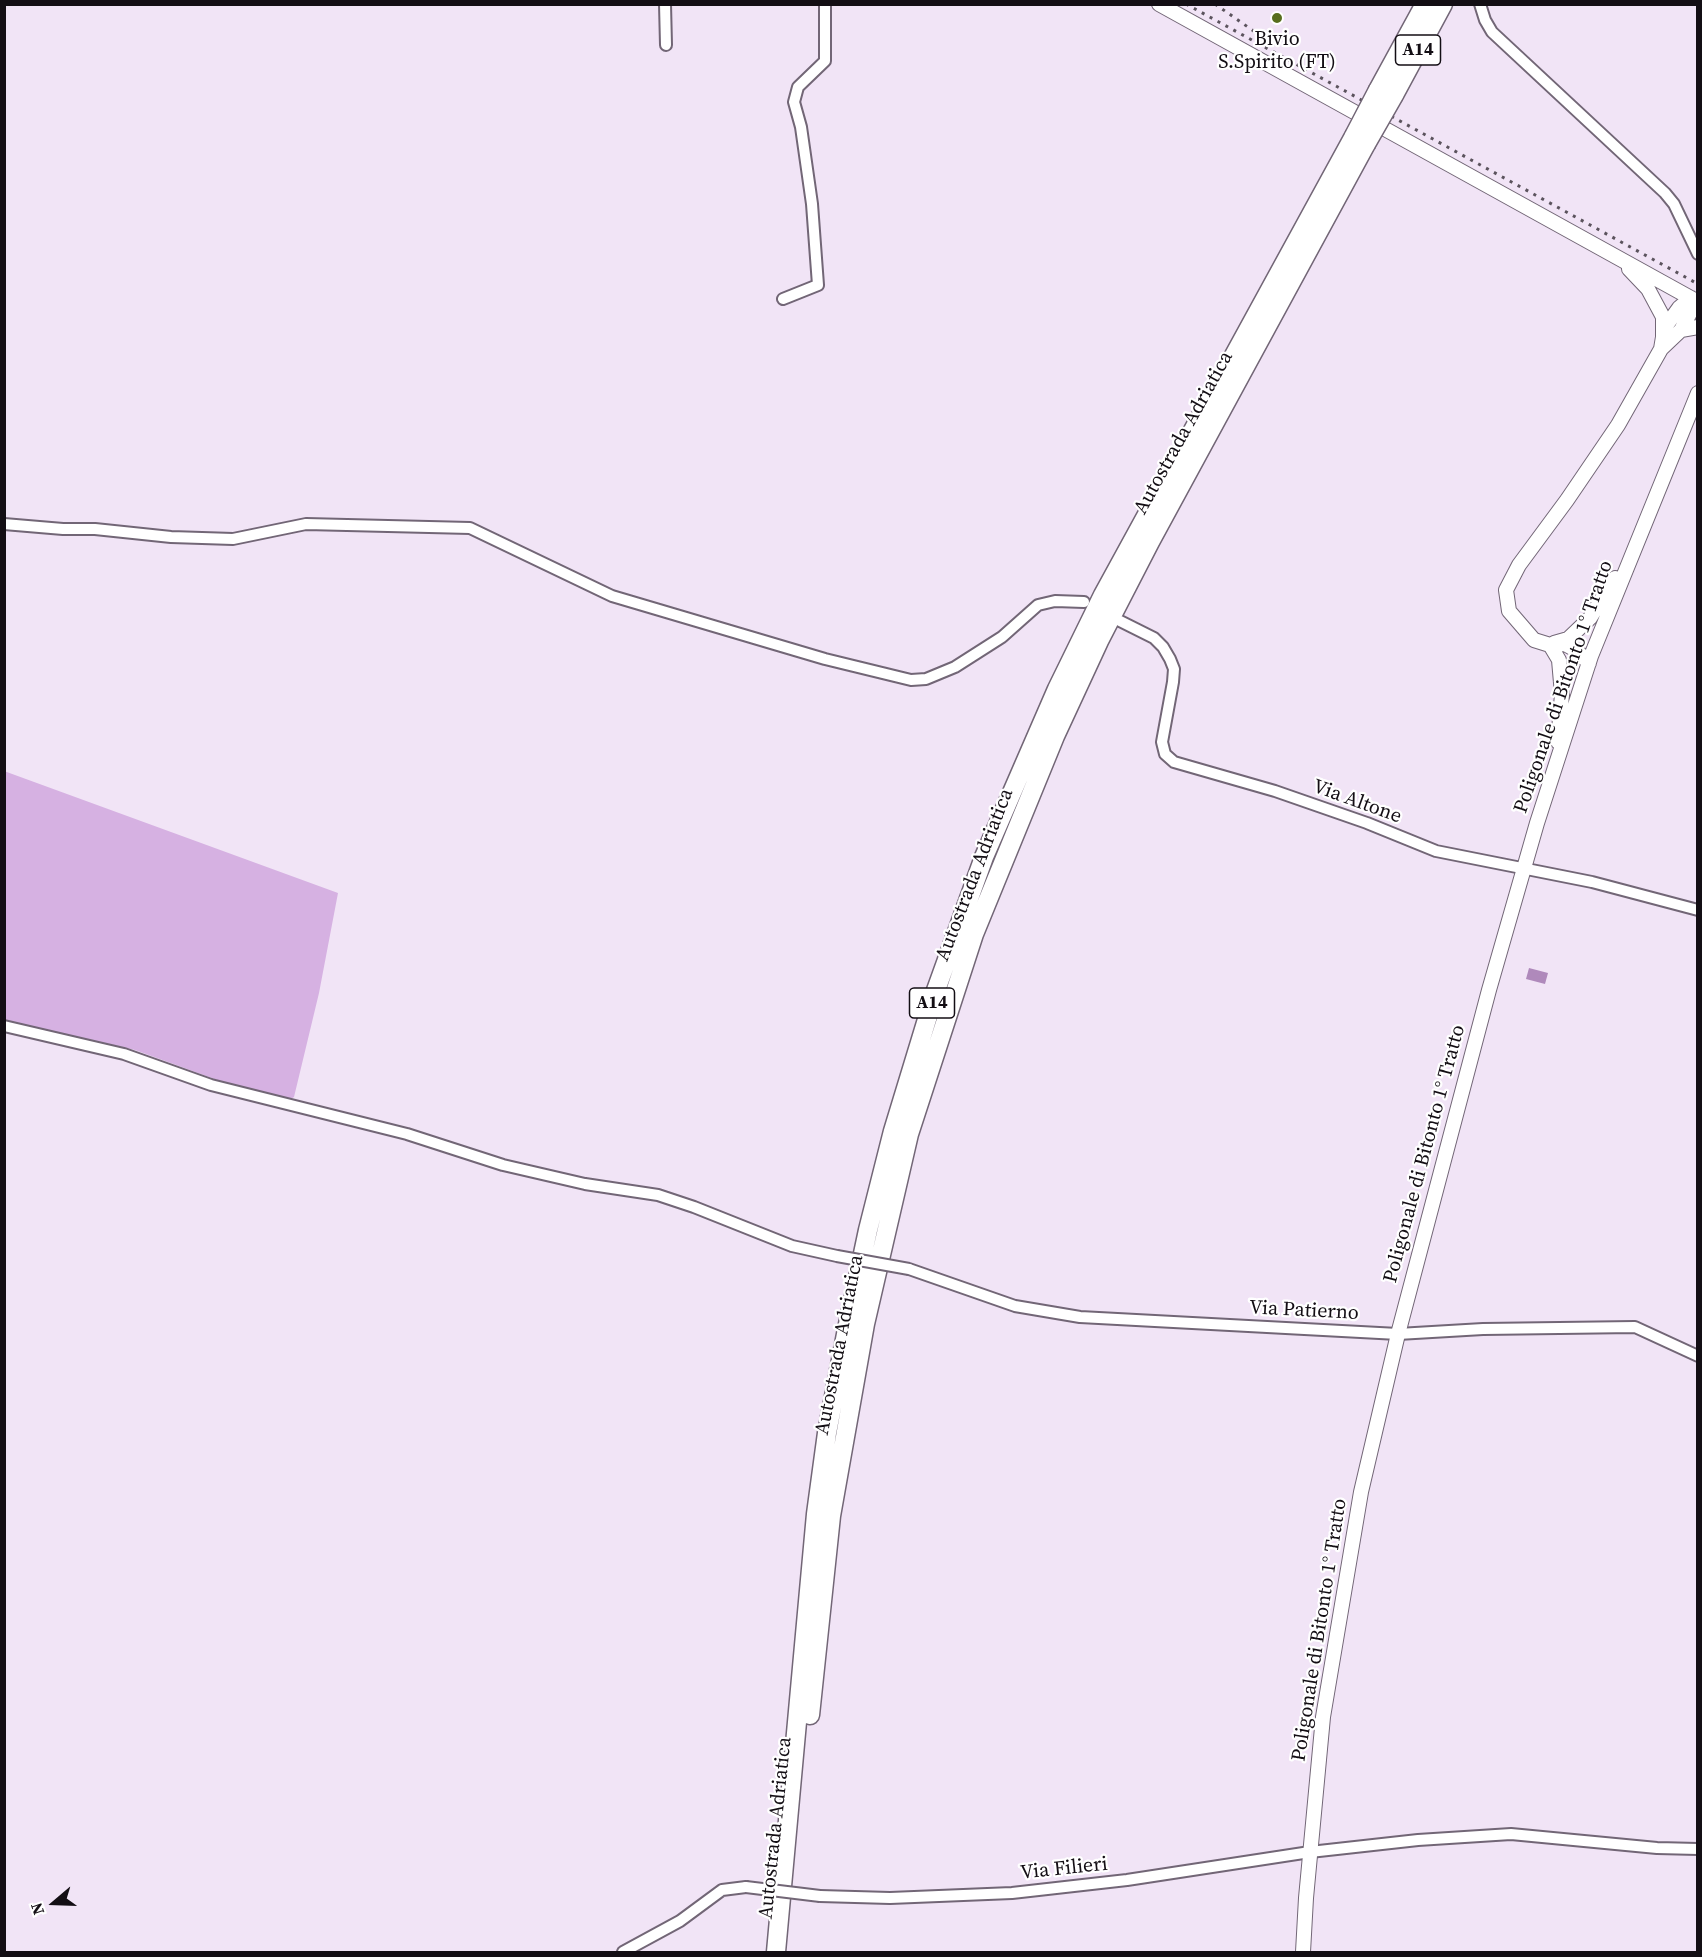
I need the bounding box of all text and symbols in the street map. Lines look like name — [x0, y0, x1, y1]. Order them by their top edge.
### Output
marker: Bivio S.Spirito (FT) — [1270, 11, 1284, 25]
place label: Bivio S.Spirito (FT) — [1218, 28, 1336, 75]
road number: A14 — [1396, 35, 1440, 65]
street label: Autostrada Adriatica — [1129, 347, 1239, 519]
street label: Poligonale di Bitonto 1° Tratto — [1509, 557, 1619, 817]
street label: Via Altone — [1309, 775, 1405, 829]
street label: Autostrada Adriatica — [931, 785, 1019, 965]
road number: A14 — [910, 988, 954, 1018]
street label: Poligonale di Bitonto 1° Tratto — [1379, 1023, 1471, 1285]
street label: Autostrada Adriatica — [811, 1253, 869, 1437]
street label: Via Patierno — [1249, 1296, 1359, 1326]
street label: Poligonale di Bitonto 1° Tratto — [1287, 1497, 1353, 1763]
street label: Autostrada Adriatica — [755, 1736, 797, 1920]
street label: Via Filieri — [1019, 1852, 1109, 1886]
north arrow — [24, 1873, 84, 1933]
text: N — [25, 1900, 49, 1918]

